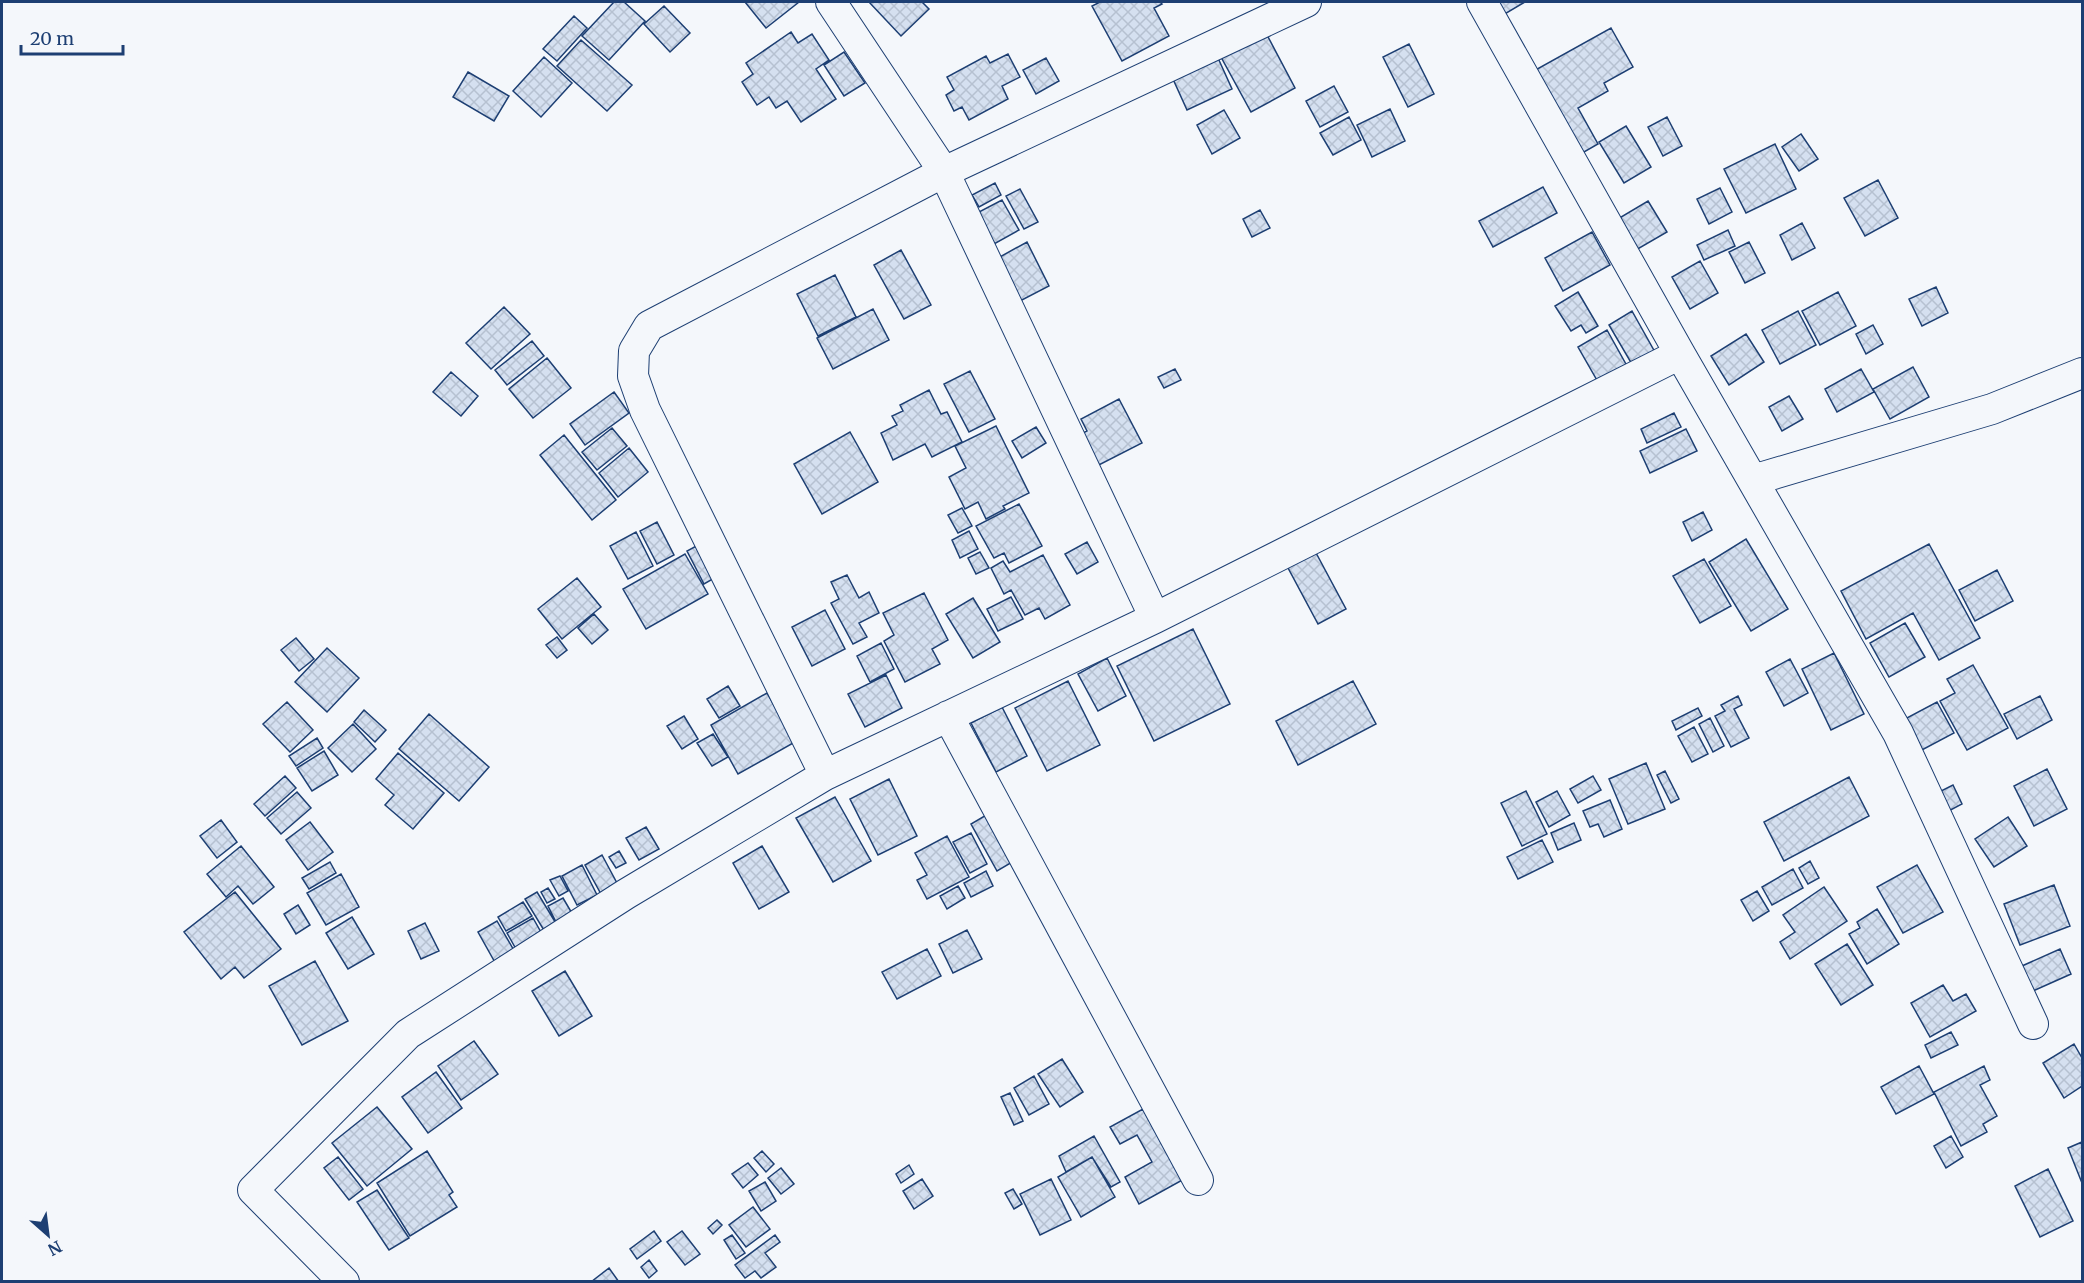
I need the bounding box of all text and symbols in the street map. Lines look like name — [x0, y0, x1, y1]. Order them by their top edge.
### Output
scale bar — [21, 18, 123, 56]
text: 20 m — [30, 27, 74, 50]
north arrow — [18, 1205, 78, 1265]
text: N — [44, 1236, 65, 1260]

